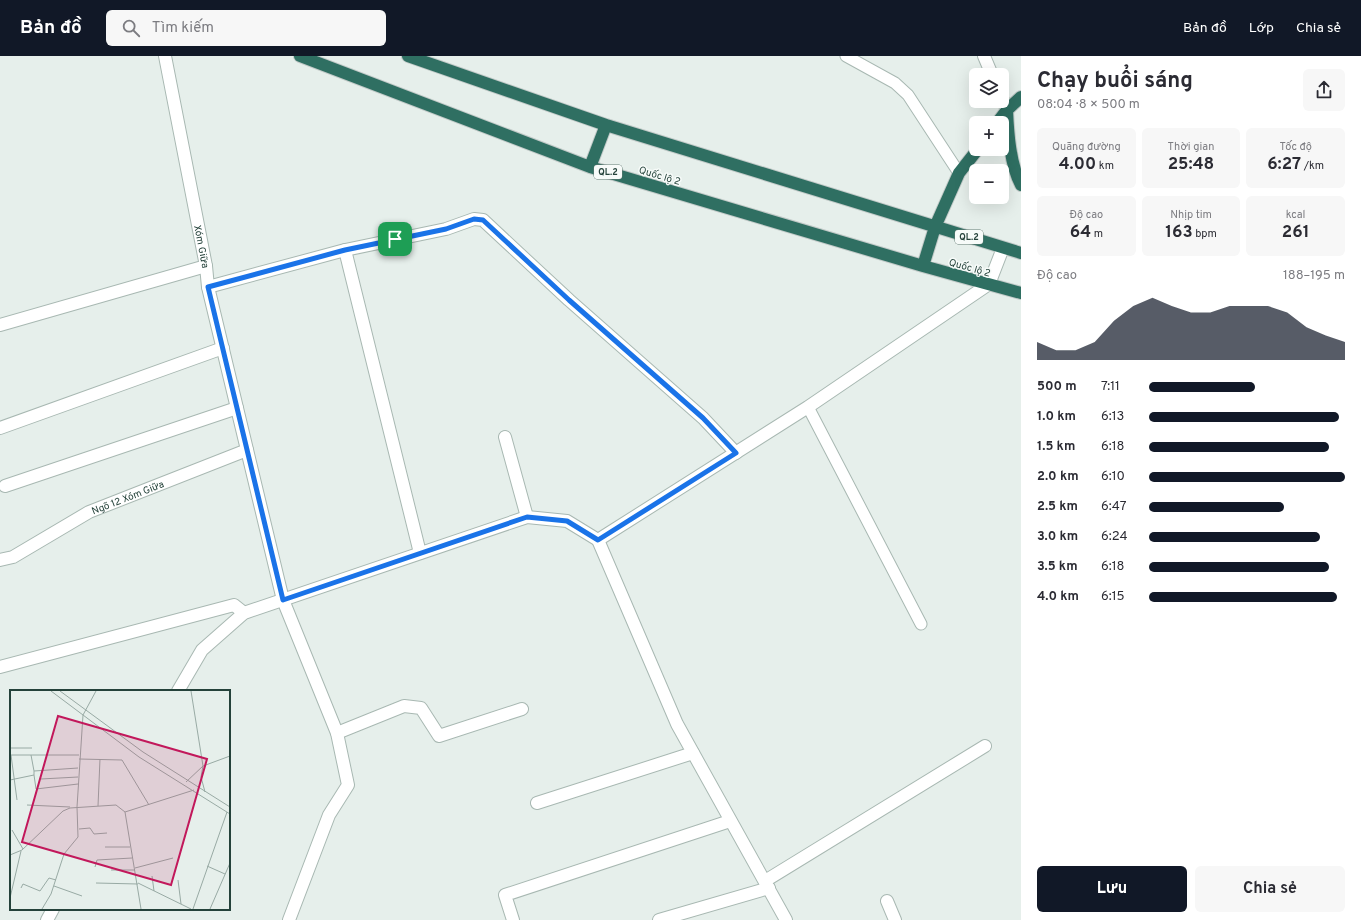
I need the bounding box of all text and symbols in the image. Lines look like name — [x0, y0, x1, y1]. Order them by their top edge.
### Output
search box — [106, 10, 386, 46]
text: Bản đồ — [20, 16, 82, 40]
icon: search — [120, 17, 142, 39]
text: Tìm kiếm — [152, 19, 214, 38]
text: Bản đồ — [1183, 20, 1227, 37]
text: Lớp — [1249, 20, 1274, 37]
text: Chia sẻ — [1296, 20, 1341, 37]
map controls — [969, 68, 1009, 204]
button: layers — [969, 68, 1009, 108]
text: Chạy buổi sáng — [1037, 68, 1193, 95]
button: share — [1303, 69, 1345, 111]
text: 08:04 · 8 × 500 m — [1037, 97, 1140, 113]
button: + — [969, 116, 1009, 156]
text: Quãng đường — [1052, 140, 1121, 154]
text: Thời gian — [1168, 140, 1214, 154]
text: Tốc độ — [1279, 140, 1312, 154]
text: 4.00 — [1059, 154, 1096, 176]
text: 25:48 — [1168, 154, 1214, 176]
text: 6:27 — [1267, 154, 1301, 176]
text: km — [1096, 159, 1114, 173]
text: /km — [1301, 159, 1324, 173]
street label: Quốc lộ 2 — [637, 164, 682, 189]
button: − — [969, 164, 1009, 204]
road number: QL.2 — [594, 165, 622, 179]
text: Độ cao — [1069, 208, 1103, 222]
text: Nhịp tim — [1170, 208, 1212, 222]
text: kcal — [1286, 208, 1305, 222]
pin — [378, 222, 412, 256]
text: 64 — [1070, 222, 1091, 244]
text: 163 — [1165, 222, 1193, 244]
text: 261 — [1282, 222, 1309, 244]
street label: Xóm Giữa — [190, 224, 211, 269]
text: m — [1091, 227, 1103, 241]
text: bpm — [1193, 227, 1217, 241]
icon: arrive — [384, 228, 406, 250]
road number: QL.2 — [955, 230, 983, 244]
street label: Quốc lộ 2 — [947, 256, 992, 281]
text: Độ cao — [1037, 268, 1077, 284]
text: 188–195 m — [1283, 268, 1345, 284]
text: 500 m — [1037, 379, 1077, 395]
text: 7:11 — [1101, 379, 1120, 395]
text: 1.0 km — [1037, 409, 1076, 425]
text: 6:13 — [1101, 409, 1124, 425]
text: 1.5 km — [1037, 439, 1075, 455]
text: 6:18 — [1101, 439, 1124, 455]
text: 2.0 km — [1037, 469, 1079, 485]
text: 6:10 — [1101, 469, 1125, 485]
street label: Ngõ 12 Xóm Giữa — [90, 478, 166, 518]
text: 2.5 km — [1037, 499, 1078, 515]
text: 6:47 — [1101, 499, 1126, 515]
text: 3.0 km — [1037, 529, 1078, 545]
text: 6:24 — [1101, 529, 1128, 545]
text: 3.5 km — [1037, 559, 1078, 575]
text: 6:18 — [1101, 559, 1124, 575]
text: 4.0 km — [1037, 589, 1079, 605]
text: 6:15 — [1101, 589, 1125, 605]
inset map — [10, 690, 230, 910]
button: Lưu — [1037, 866, 1187, 912]
button: Chia sẻ — [1195, 866, 1345, 912]

